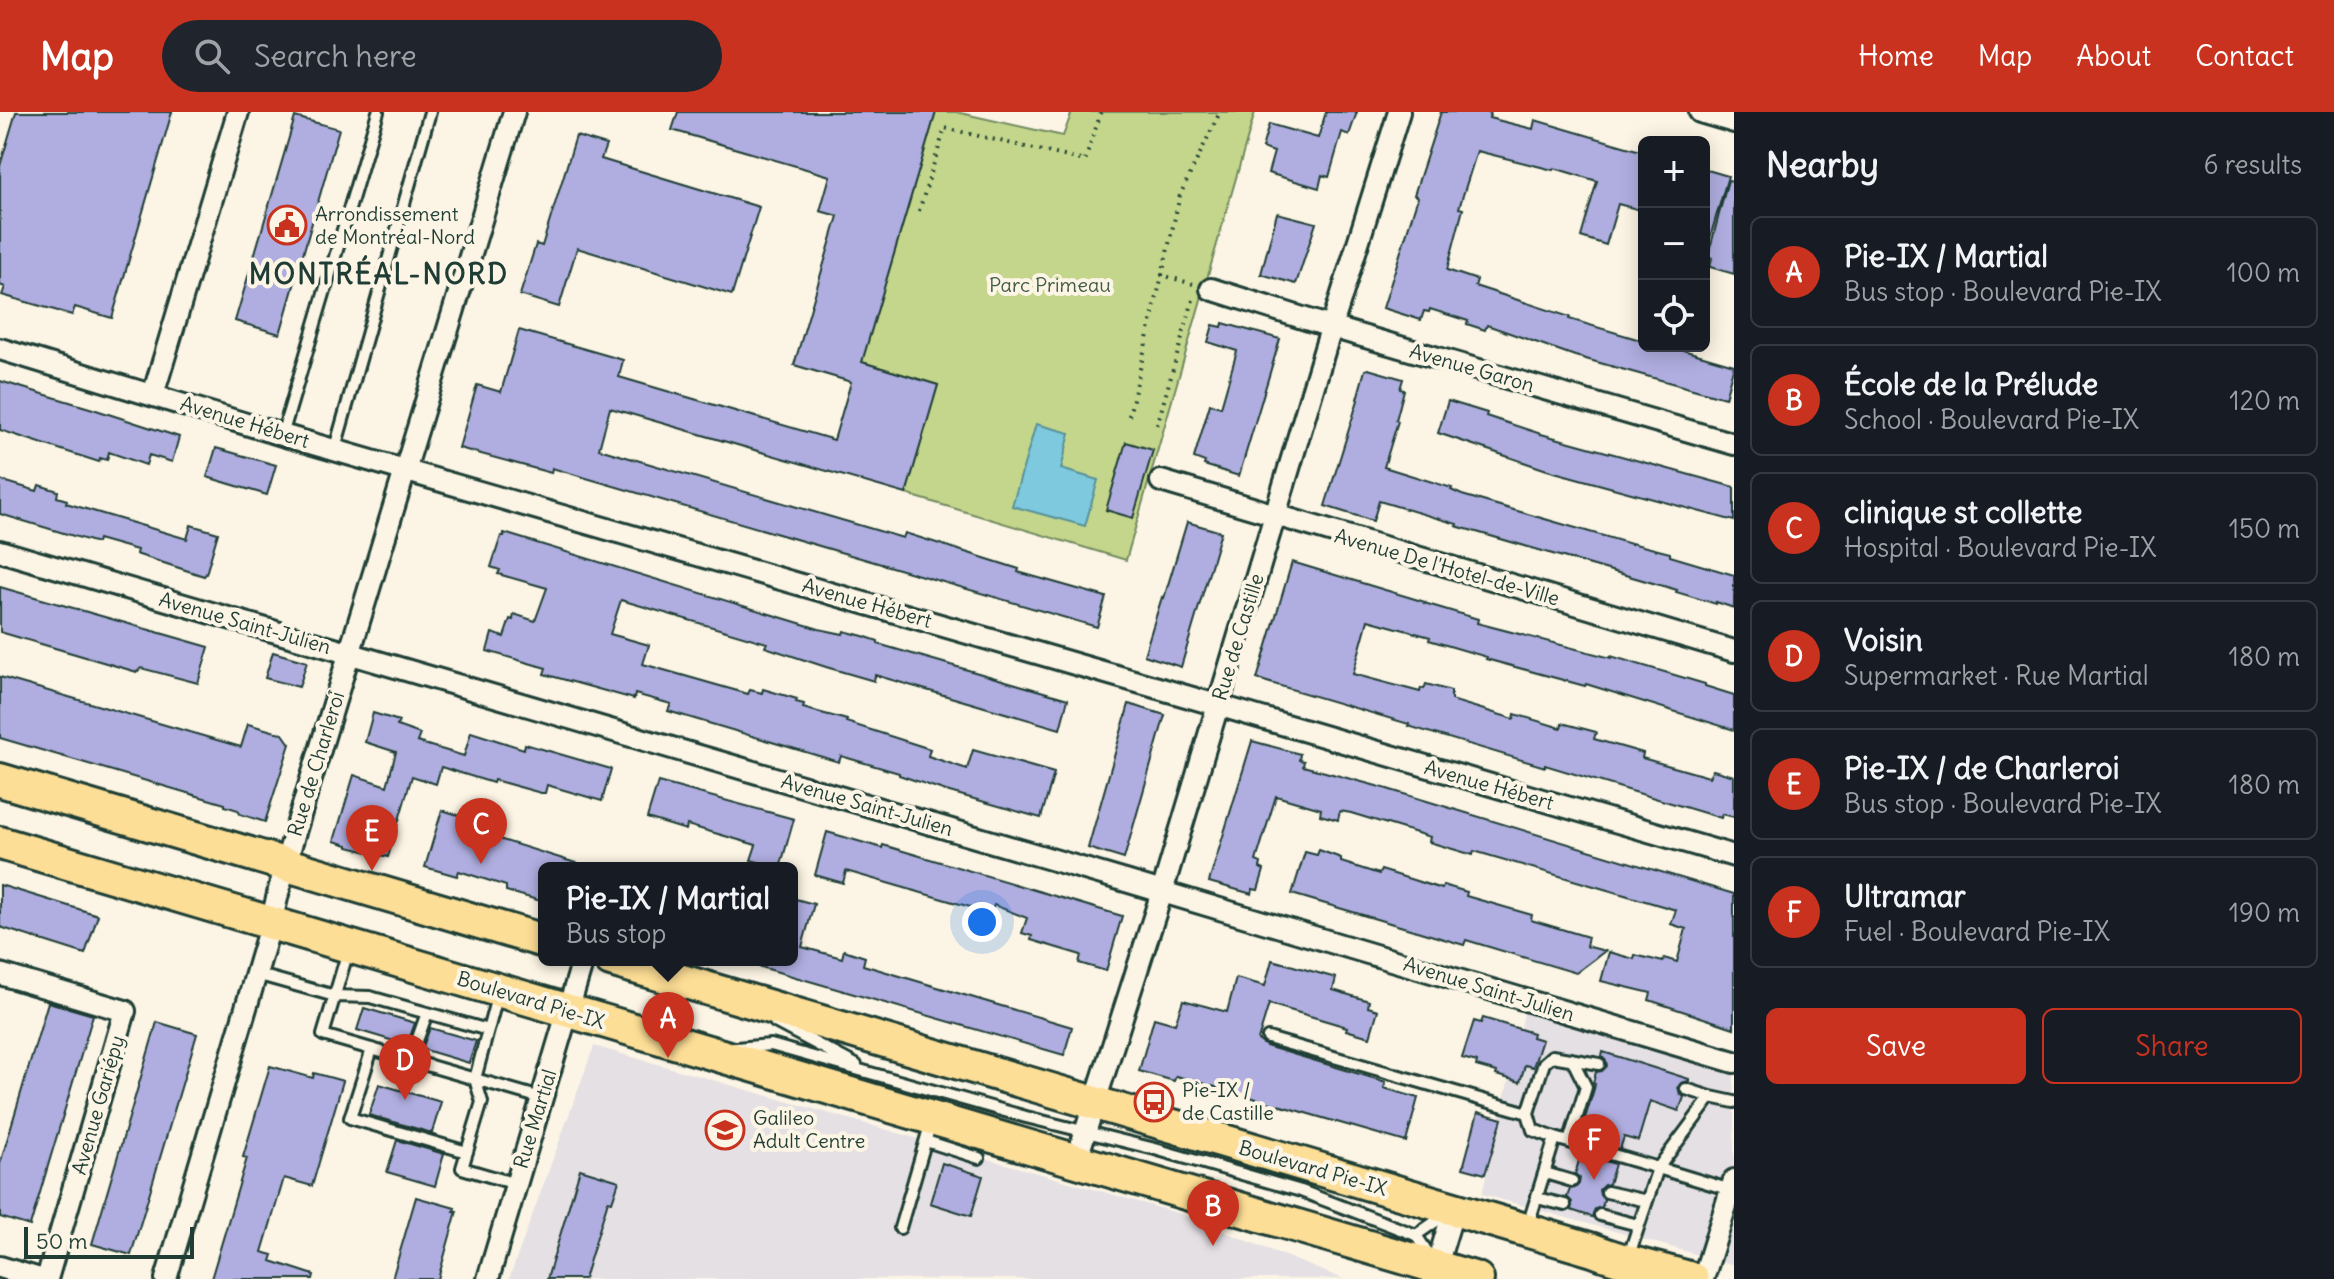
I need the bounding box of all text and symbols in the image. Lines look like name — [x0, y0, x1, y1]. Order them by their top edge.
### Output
search box — [162, 20, 722, 92]
text: Map — [40, 33, 114, 80]
icon: search — [190, 34, 234, 78]
text: Search here — [254, 37, 417, 75]
text: Home — [1858, 38, 1934, 74]
text: Map — [1978, 38, 2032, 74]
text: About — [2076, 38, 2151, 74]
text: Contact — [2195, 38, 2294, 74]
map controls — [1638, 136, 1710, 352]
button: + — [1638, 136, 1710, 208]
text: Nearby — [1766, 143, 1879, 186]
text: 6 results — [2204, 148, 2302, 181]
place label: Arrondissement de Montréal-Nord — [315, 201, 475, 249]
public building icon: Arrondissement de Montréal-Nord — [266, 204, 308, 246]
button: − — [1638, 208, 1710, 280]
text: Pie-IX / Martial — [1844, 237, 2048, 275]
district label: MONTRÉAL-NORD — [249, 255, 509, 292]
text: A — [1786, 256, 1802, 289]
text: 100 m — [2226, 256, 2300, 289]
park label: Parc Primeau — [989, 272, 1111, 297]
text: Bus stop · Boulevard Pie-IX — [1844, 275, 2162, 308]
button: locate — [1638, 280, 1710, 352]
street label: Avenue Garon — [1407, 338, 1537, 397]
text: École de la Prélude — [1844, 365, 2098, 403]
text: B — [1785, 384, 1803, 417]
text: 120 m — [2229, 384, 2300, 417]
street label: Avenue Hébert — [178, 390, 313, 453]
text: School · Boulevard Pie-IX — [1844, 403, 2139, 436]
text: clinique st collette — [1844, 493, 2083, 531]
text: C — [1785, 512, 1803, 545]
text: 150 m — [2229, 512, 2300, 545]
street label: Avenue De l'Hotel-de-Ville — [1332, 522, 1562, 611]
text: Hospital · Boulevard Pie-IX — [1844, 531, 2156, 564]
street label: Rue de Castille — [1206, 570, 1269, 703]
street label: Avenue Hébert — [800, 572, 935, 633]
street label: Avenue Saint-Julien — [156, 586, 334, 659]
text: Voisin — [1844, 621, 1923, 659]
text: D — [1785, 640, 1803, 673]
text: 180 m — [2229, 640, 2300, 673]
text: Supermarket · Rue Martial — [1844, 659, 2149, 692]
street label: Rue de Charleroi — [282, 688, 349, 839]
text: Pie-IX / de Charleroi — [1844, 749, 2119, 787]
street label: Avenue Hébert — [1422, 754, 1557, 815]
street label: Avenue Saint-Julien — [778, 768, 956, 841]
text: E — [1786, 768, 1802, 801]
text: 180 m — [2229, 768, 2300, 801]
text: Bus stop · Boulevard Pie-IX — [1844, 787, 2162, 820]
pin: C — [455, 798, 507, 864]
pin: E — [346, 805, 398, 871]
popup — [538, 862, 798, 966]
text: Ultramar — [1844, 877, 1966, 915]
text: Pie-IX / Martial — [566, 879, 770, 917]
text: F — [1787, 896, 1801, 929]
text: 190 m — [2229, 896, 2300, 929]
your location — [962, 902, 1002, 942]
text: Fuel · Boulevard Pie-IX — [1844, 915, 2110, 948]
text: Bus stop — [566, 917, 666, 950]
street label: Avenue Saint-Julien — [1401, 951, 1578, 1026]
street label: Boulevard Pie-IX — [454, 965, 609, 1034]
pin: A — [642, 992, 694, 1058]
button: Save — [1766, 1008, 2026, 1084]
button: Share — [2042, 1008, 2302, 1084]
street label: Avenue Gariépy — [66, 1032, 129, 1177]
pin: D — [379, 1034, 431, 1100]
street label: Rue Martial — [508, 1066, 561, 1172]
place label: Pie-IX / de Castille — [1182, 1077, 1274, 1125]
bus stop icon: Pie-IX / de Castille — [1133, 1081, 1175, 1123]
place label: Galileo Adult Centre — [753, 1105, 865, 1153]
school or university icon: Galileo Adult Centre — [704, 1109, 746, 1151]
pin: F — [1568, 1114, 1620, 1180]
street label: Boulevard Pie-IX — [1236, 1134, 1391, 1201]
pin: B — [1187, 1180, 1239, 1246]
scale bar — [24, 1223, 194, 1259]
text: 50 m — [36, 1227, 88, 1255]

